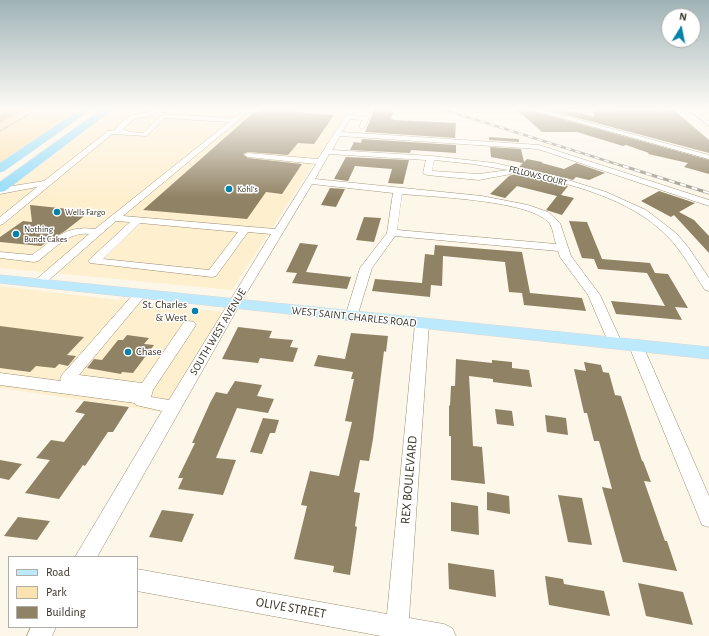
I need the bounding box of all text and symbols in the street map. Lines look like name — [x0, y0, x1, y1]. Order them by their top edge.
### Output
north arrow — [661, 8, 701, 48]
text: N — [678, 11, 688, 23]
street label: FELLOWS COURT — [508, 164, 568, 188]
marker: Kohl's — [224, 184, 234, 194]
place label: Kohl's — [237, 184, 258, 194]
marker: Wells Fargo — [52, 207, 62, 217]
place label: Wells Fargo — [65, 207, 105, 217]
place label: Nothing Bundt Cakes — [24, 224, 67, 245]
marker: Nothing Bundt Cakes — [11, 229, 21, 239]
street label: SOUTH WEST AVENUE — [187, 286, 249, 378]
place label: St. Charles & West — [142, 298, 187, 324]
street label: WEST SAINT CHARLES ROAD — [291, 304, 417, 330]
marker: St. Charles & West — [190, 306, 200, 316]
place label: Chase — [136, 345, 162, 359]
marker: Chase — [123, 347, 133, 357]
street label: REX BOULEVARD — [397, 435, 421, 525]
legend — [8, 556, 138, 628]
text: Road — [46, 566, 70, 578]
text: Park — [46, 586, 67, 598]
street label: OLIVE STREET — [255, 594, 327, 622]
text: Building — [46, 606, 86, 618]

